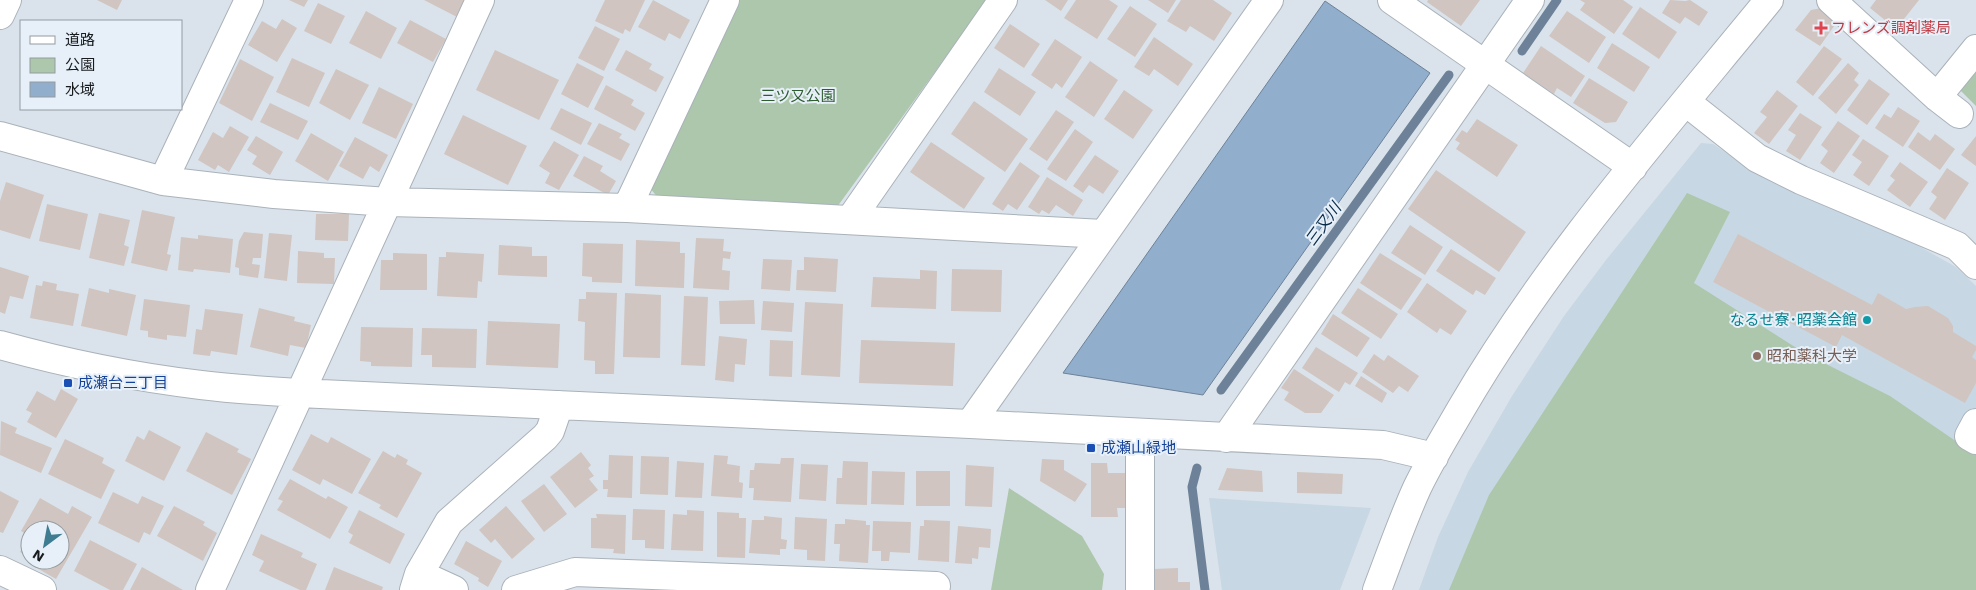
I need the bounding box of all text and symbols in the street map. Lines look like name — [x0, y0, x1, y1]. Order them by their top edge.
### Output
place label: フレンズ調剤薬局 — [1831, 19, 1951, 37]
legend — [20, 20, 182, 110]
marker: フレンズ調剤薬局 — [1815, 22, 1827, 34]
text: 道路 — [65, 31, 95, 49]
text: 公園 — [65, 56, 95, 74]
text: 水域 — [65, 81, 95, 99]
park label: 三ツ又公園 — [760, 87, 836, 105]
water label: 三又川 — [1301, 197, 1346, 249]
place label: なるせ寮･昭薬会館 — [1729, 311, 1857, 329]
marker: なるせ寮･昭薬会館 — [1861, 314, 1873, 326]
place label: 昭和薬科大学 — [1767, 347, 1857, 365]
marker: 昭和薬科大学 — [1751, 350, 1763, 362]
place label: 成瀬台三丁目 — [78, 374, 168, 392]
marker: 成瀬台三丁目 — [62, 377, 74, 389]
place label: 成瀬山緑地 — [1101, 439, 1176, 457]
marker: 成瀬山緑地 — [1085, 442, 1097, 454]
north arrow — [20, 520, 70, 570]
text: N — [29, 546, 47, 566]

